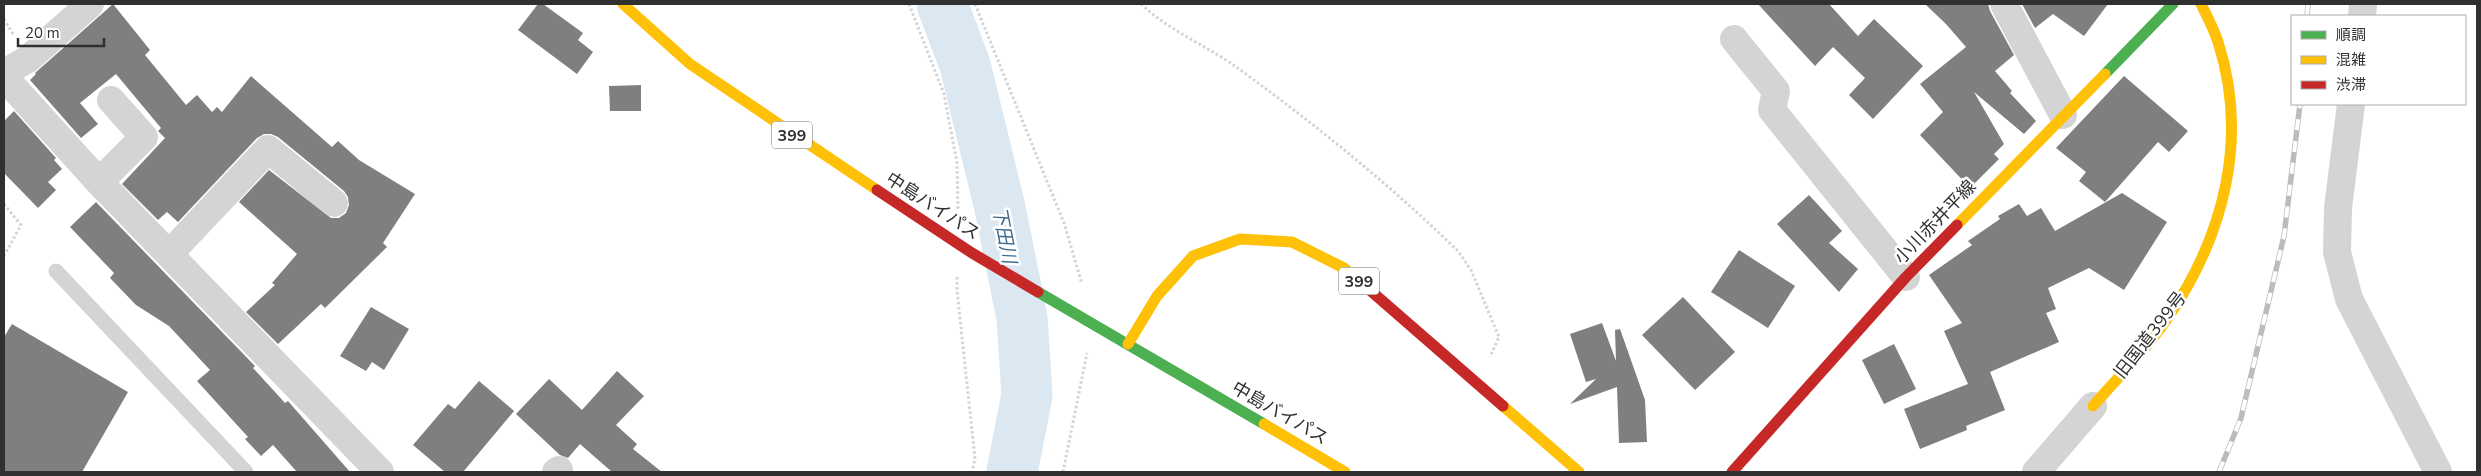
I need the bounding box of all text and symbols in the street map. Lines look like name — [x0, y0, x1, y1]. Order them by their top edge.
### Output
scale bar — [18, 15, 104, 47]
legend — [2291, 15, 2466, 105]
text: 20 m — [25, 23, 60, 43]
text: 順調 — [2336, 25, 2366, 45]
text: 混雑 — [2336, 50, 2366, 70]
text: 渋滞 — [2336, 75, 2366, 95]
road number: 399 — [772, 122, 812, 148]
street label: 中島バイパス — [881, 167, 985, 245]
street label: 小川赤井平線 — [1889, 175, 1981, 269]
water label: 下田川 — [986, 205, 1023, 268]
road number: 399 — [1339, 268, 1379, 294]
street label: 旧国道399号 — [2108, 286, 2192, 384]
street label: 中島バイパス — [1227, 376, 1333, 450]

